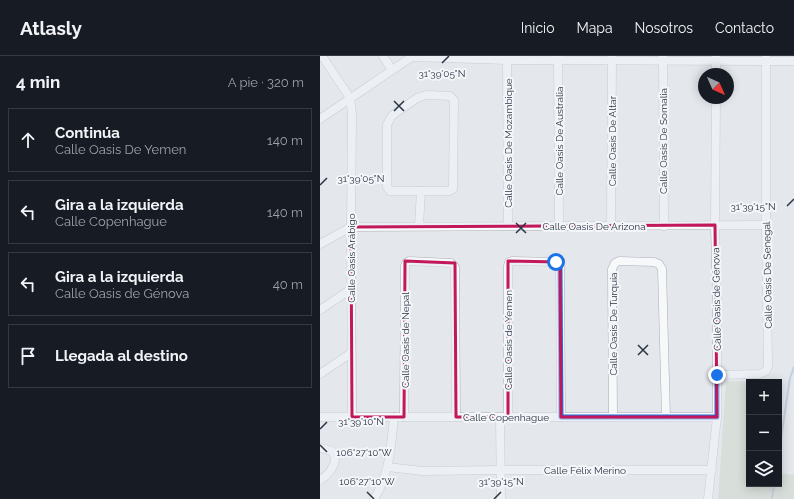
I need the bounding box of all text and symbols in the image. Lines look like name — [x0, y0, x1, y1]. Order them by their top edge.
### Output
text: Atlasly — [20, 17, 82, 39]
text: Inicio — [521, 20, 554, 36]
text: Mapa — [576, 20, 613, 36]
text: Nosotros — [635, 20, 693, 36]
text: Contacto — [715, 20, 774, 36]
text: 31°39'05"N — [418, 68, 466, 79]
north arrow — [698, 68, 734, 104]
text: 4 min — [16, 72, 60, 92]
text: A pie · 320 m — [228, 75, 304, 90]
street label: Calle Oasis De Mozambique — [503, 78, 514, 208]
street label: Calle Oasis De Australia — [554, 87, 565, 195]
street label: Calle Oasis De Somalia — [658, 88, 669, 194]
street label: Calle Oasis De Altar — [607, 95, 618, 186]
text: Continúa — [55, 124, 120, 142]
icon: ahead — [17, 129, 39, 151]
text: 140 m — [267, 133, 303, 148]
text: Calle Oasis De Yemen — [55, 142, 186, 157]
text: 31°39'05"N — [337, 173, 385, 184]
text: Gira a la izquierda — [55, 196, 184, 214]
icon: left — [17, 201, 39, 223]
text: 31°39'15"N — [730, 201, 776, 212]
text: 140 m — [267, 205, 303, 220]
street label: Calle Oasis Arábigo — [346, 213, 357, 303]
text: Calle Copenhague — [55, 214, 167, 229]
street label: Calle Oasis De Arizona — [542, 221, 646, 232]
street label: Calle Oasis De Senegal — [761, 221, 774, 329]
street label: Calle Oasis de Génova — [710, 247, 723, 351]
route start — [547, 253, 565, 271]
text: Gira a la izquierda — [55, 268, 184, 286]
street label: Calle Oasis De Turquía — [608, 272, 619, 376]
icon: left — [17, 273, 39, 295]
text: 40 m — [273, 277, 303, 292]
text: Calle Oasis de Génova — [55, 286, 189, 301]
street label: Calle Oasis de Yemen — [503, 290, 514, 390]
street label: Calle Oasis de Nepal — [400, 292, 411, 388]
icon: arrive — [17, 345, 39, 367]
text: Llegada al destino — [55, 347, 188, 365]
route end — [708, 366, 726, 384]
map controls — [746, 379, 782, 487]
button: + — [746, 379, 782, 415]
street label: Calle Copenhague — [463, 412, 549, 423]
button: − — [746, 415, 782, 451]
text: 31°39'10"N — [338, 416, 384, 427]
text: 106°27'10"W — [336, 447, 392, 458]
button: layers — [746, 451, 782, 487]
street label: Calle Félix Merino — [544, 465, 626, 476]
text: 106°27'10"W — [339, 476, 395, 487]
text: 31°39'15"N — [478, 476, 524, 487]

